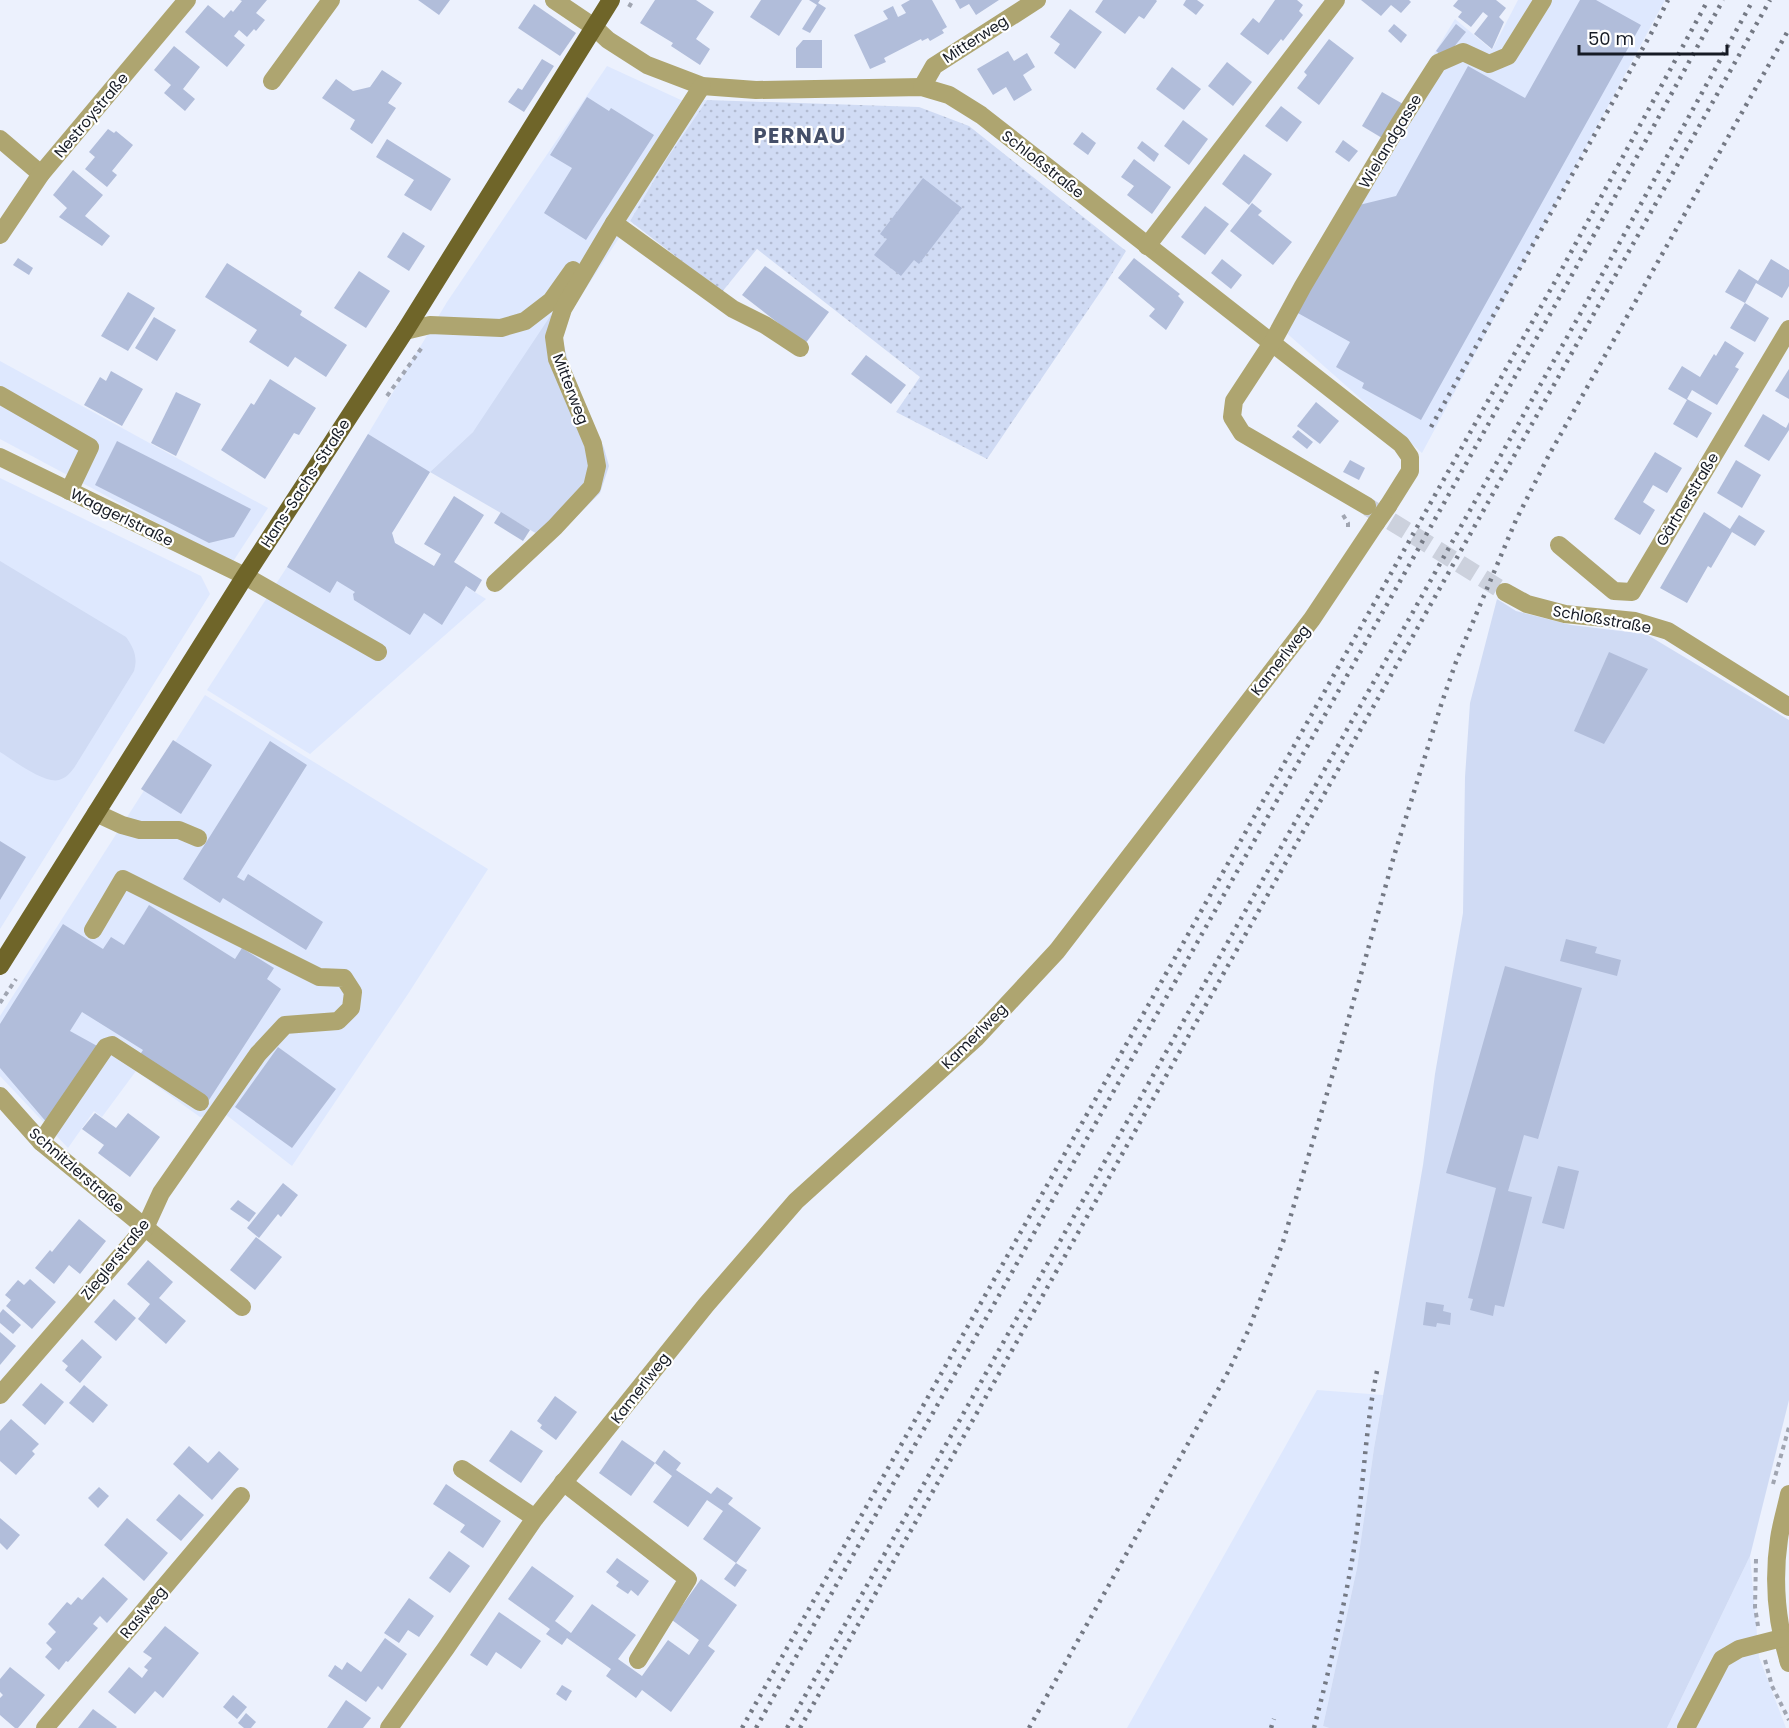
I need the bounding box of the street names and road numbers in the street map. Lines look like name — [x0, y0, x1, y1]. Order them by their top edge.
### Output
street label: Mitterweg — [938, 10, 1012, 68]
street label: Nestroystraße — [49, 68, 133, 162]
street label: Wielandgasse — [1354, 90, 1426, 192]
street label: Schloßstraße — [997, 125, 1089, 203]
street label: Mitterweg — [548, 351, 594, 427]
street label: Hans-Sachs-Straße — [255, 415, 355, 551]
street label: Gärtnerstraße — [1651, 448, 1723, 550]
street label: Waggerlstraße — [67, 483, 177, 551]
street label: Schloßstraße — [1551, 600, 1653, 638]
street label: Kamerlweg — [1246, 620, 1314, 700]
street label: Kamerlweg — [937, 999, 1011, 1073]
street label: Schnitzlerstraße — [25, 1123, 129, 1217]
street label: Zieglerstraße — [76, 1214, 154, 1304]
street label: Kamerlweg — [606, 1348, 674, 1428]
street label: Raslweg — [115, 1581, 171, 1643]

